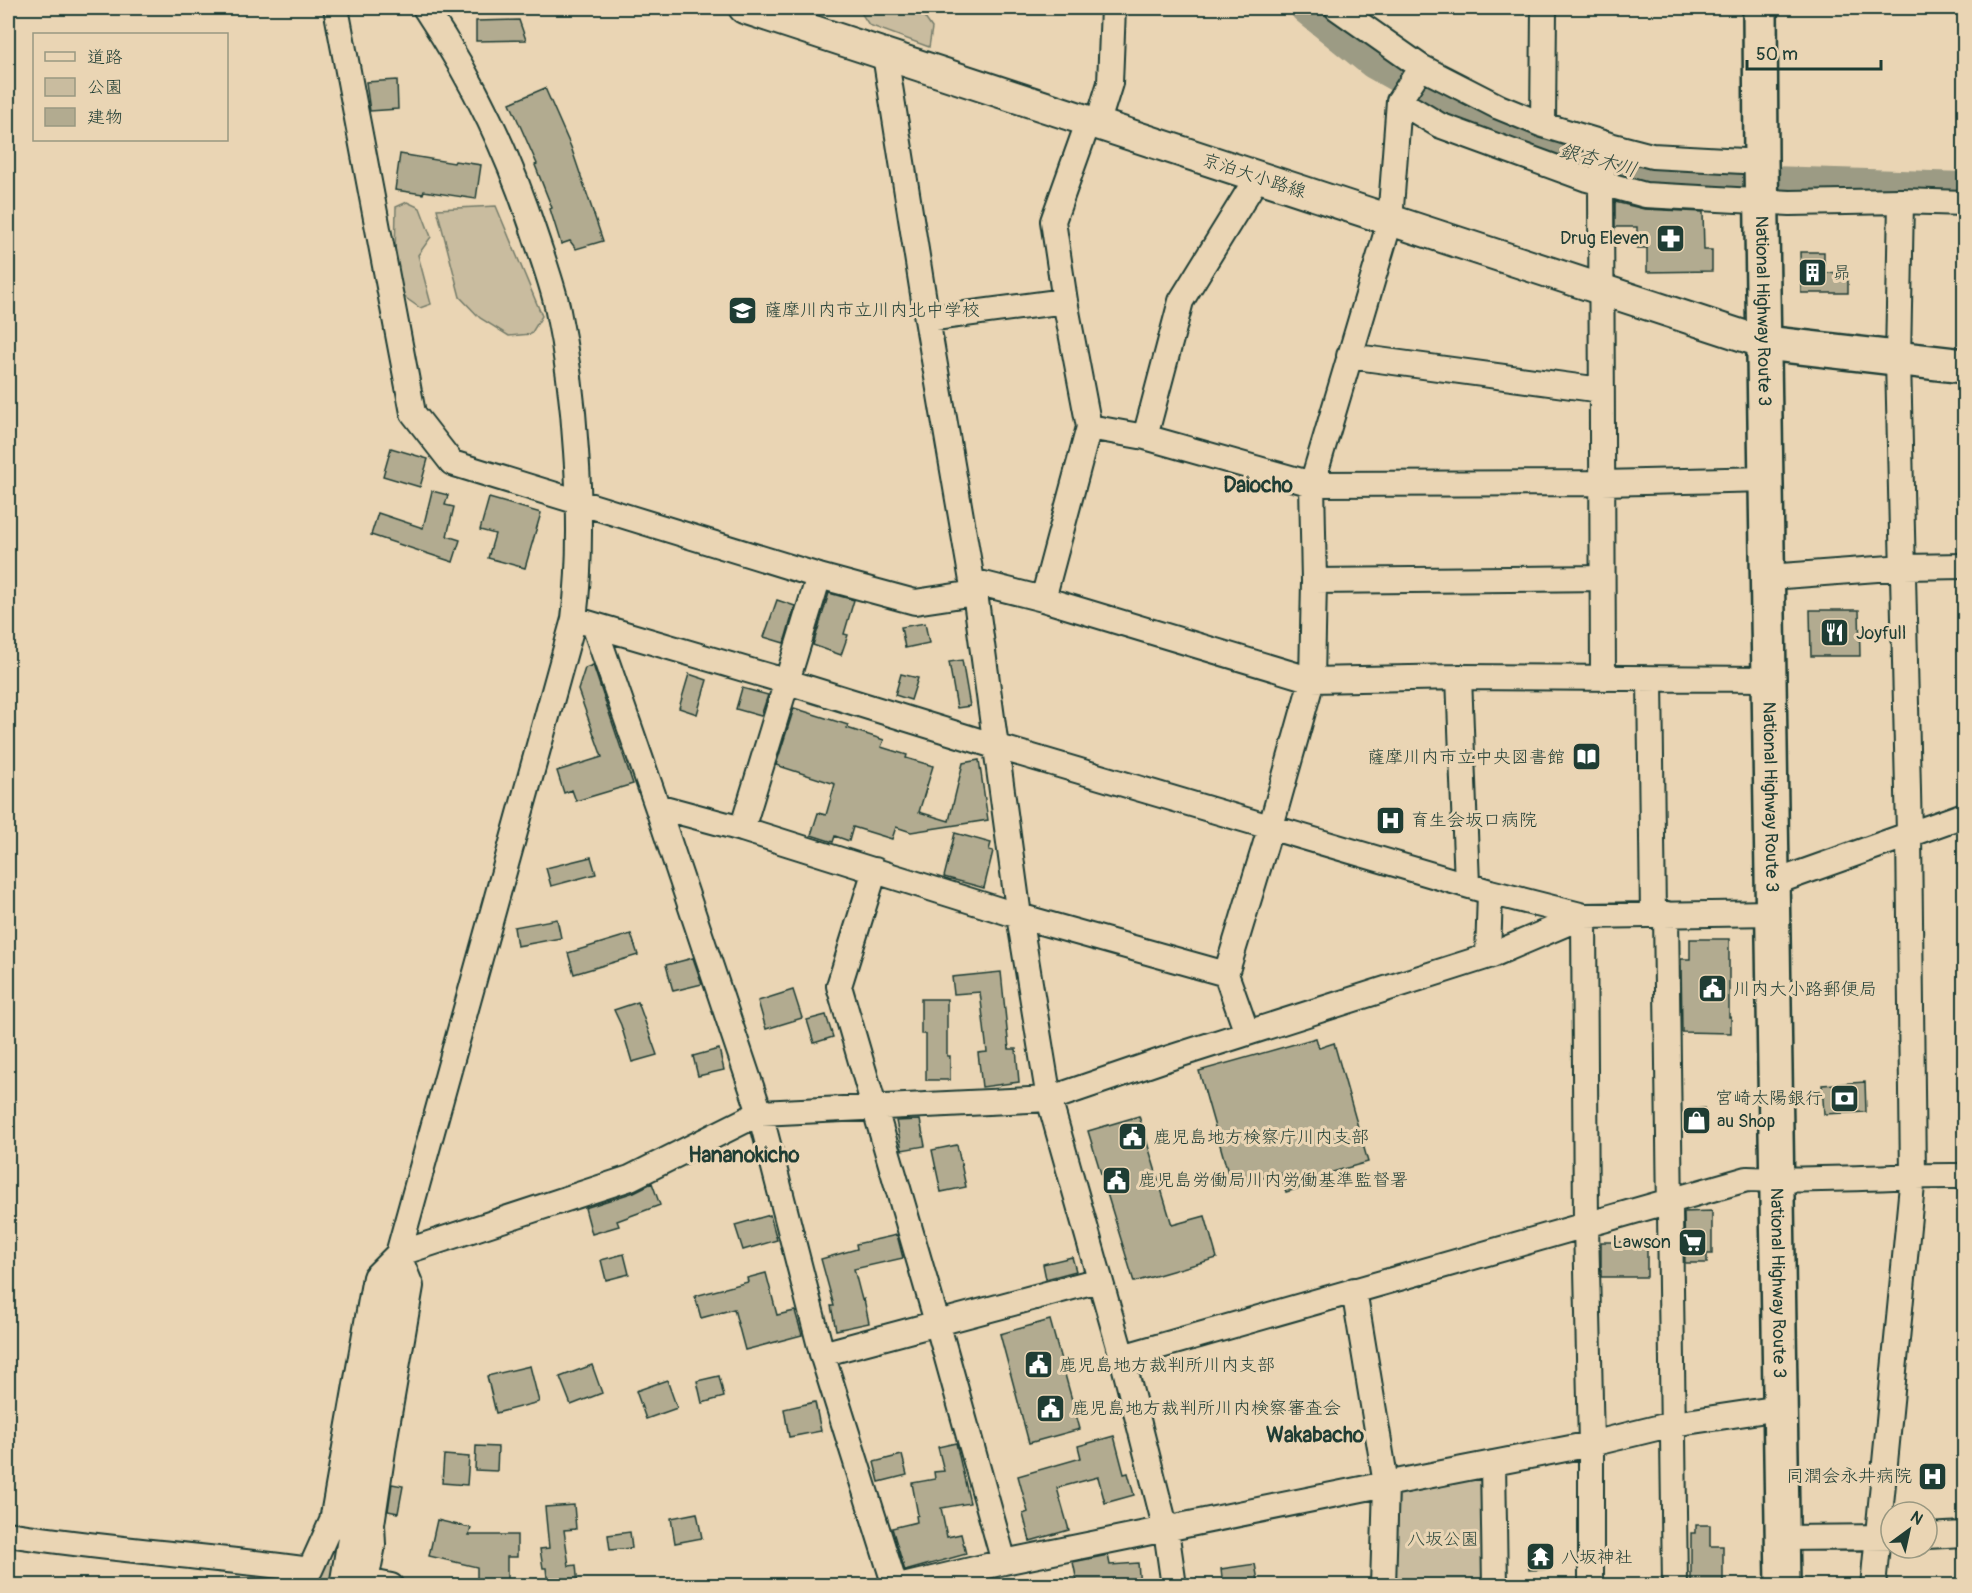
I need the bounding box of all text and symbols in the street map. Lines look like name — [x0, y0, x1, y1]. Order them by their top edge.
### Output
legend — [33, 33, 228, 141]
scale bar — [1747, 33, 1880, 71]
text: 50 m — [1756, 43, 1798, 66]
text: 道路 — [87, 46, 123, 69]
text: 公園 — [87, 76, 123, 99]
text: 建物 — [87, 106, 123, 129]
water label: 銀杏木川 — [1556, 138, 1640, 182]
street label: 京泊大小路線 — [1199, 148, 1309, 204]
street label: National Highway Route 3 — [1750, 216, 1776, 406]
pharmacy icon: Drug Eleven — [1654, 222, 1686, 254]
place label: Drug Eleven — [1560, 227, 1649, 250]
building icon: 昴 — [1796, 257, 1828, 289]
place label: 昴 — [1833, 262, 1851, 285]
school or university icon: 薩摩川内市立川内北中学校 — [727, 294, 759, 326]
place label: 薩摩川内市立川内北中学校 — [764, 299, 980, 322]
district label: Daiocho — [1223, 472, 1294, 499]
restaurant icon: Joyfull — [1819, 617, 1851, 649]
place label: Joyfull — [1856, 622, 1906, 645]
street label: National Highway Route 3 — [1758, 702, 1784, 892]
library icon: 薩摩川内市立中央図書館 — [1570, 741, 1602, 773]
place label: 薩摩川内市立中央図書館 — [1367, 746, 1565, 769]
hospital icon: 育生会坂口病院 — [1374, 804, 1406, 836]
place label: 育生会坂口病院 — [1411, 809, 1537, 832]
public building icon: 川内大小路郵便局 — [1696, 973, 1728, 1005]
place label: 川内大小路郵便局 — [1733, 978, 1877, 1001]
bank icon: 宮崎太陽銀行 — [1828, 1082, 1860, 1114]
place label: 宮崎太陽銀行 — [1715, 1087, 1823, 1110]
shop icon: au Shop — [1680, 1105, 1712, 1137]
place label: au Shop — [1717, 1110, 1775, 1133]
public building icon: 鹿児島地方検察庁川内支部 — [1116, 1121, 1148, 1153]
place label: 鹿児島地方検察庁川内支部 — [1153, 1126, 1369, 1149]
district label: Hananokicho — [688, 1142, 800, 1169]
public building icon: 鹿児島労働局川内労働基準監督署 — [1101, 1164, 1133, 1196]
place label: 鹿児島労働局川内労働基準監督署 — [1138, 1169, 1408, 1192]
street label: National Highway Route 3 — [1765, 1187, 1791, 1378]
supermarket icon: Lawson — [1676, 1226, 1708, 1258]
place label: Lawson — [1613, 1231, 1671, 1254]
public building icon: 鹿児島地方裁判所川内支部 — [1022, 1349, 1054, 1381]
place label: 鹿児島地方裁判所川内支部 — [1059, 1354, 1275, 1377]
public building icon: 鹿児島地方裁判所川内検察審査会 — [1034, 1392, 1066, 1424]
place label: 鹿児島地方裁判所川内検察審査会 — [1071, 1397, 1341, 1420]
district label: Wakabacho — [1266, 1422, 1365, 1449]
hospital icon: 同潤会永井病院 — [1917, 1460, 1949, 1492]
place label: 同潤会永井病院 — [1786, 1465, 1912, 1488]
north arrow — [1879, 1500, 1939, 1560]
text: N — [1907, 1507, 1927, 1530]
park label: 八坂公園 — [1407, 1528, 1479, 1551]
temple icon: 八坂神社 — [1524, 1541, 1556, 1573]
place label: 八坂神社 — [1561, 1546, 1633, 1569]

